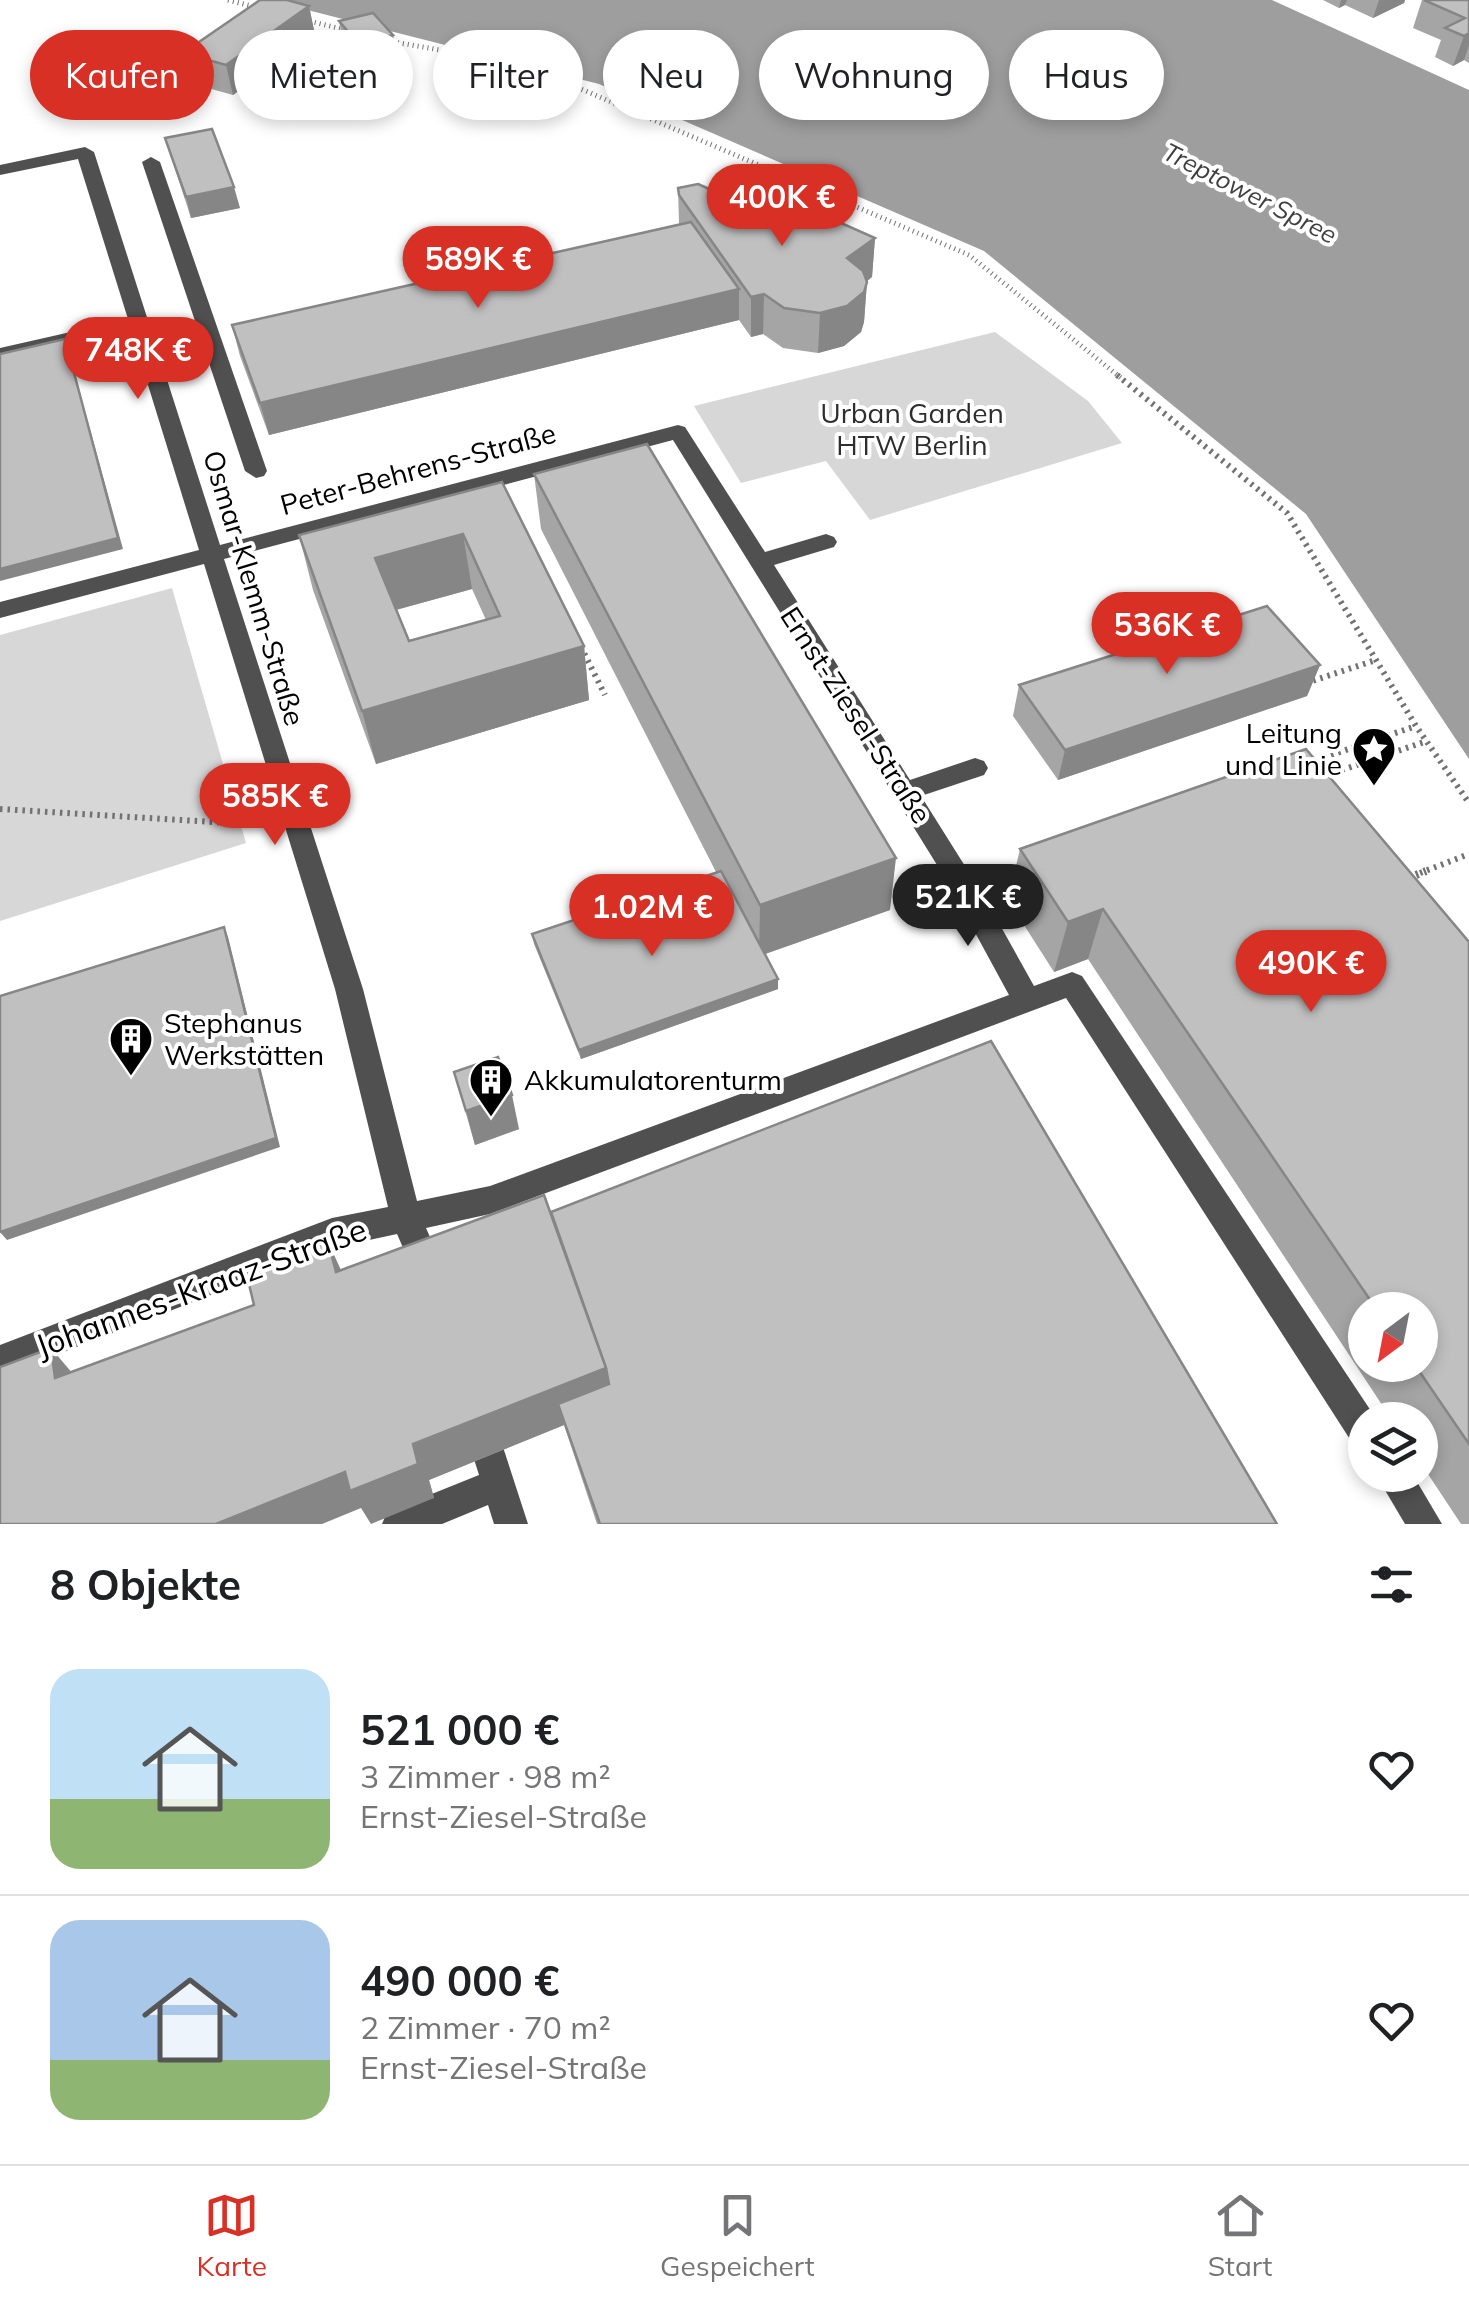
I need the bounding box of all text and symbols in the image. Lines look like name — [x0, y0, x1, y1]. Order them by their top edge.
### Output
chip: Kaufen — [30, 30, 214, 120]
chip: Mieten — [234, 30, 413, 120]
chip: Filter — [433, 30, 583, 120]
chip: Neu — [603, 30, 739, 120]
chip: Wohnung — [759, 30, 989, 120]
chip: Haus — [1009, 30, 1164, 120]
water label: Treptower Spree — [1158, 135, 1342, 250]
pin: 400K € — [701, 164, 863, 249]
text: 400K € — [729, 176, 835, 216]
pin: 589K € — [397, 226, 559, 311]
text: 589K € — [425, 238, 531, 278]
pin: 748K € — [57, 317, 219, 402]
text: 748K € — [85, 329, 191, 369]
park label: Urban Garden HTW Berlin — [820, 395, 1004, 462]
street label: Peter-Behrens-Straße — [276, 415, 559, 522]
street label: Osmar-Klemm-Straße — [196, 446, 313, 730]
pin: 536K € — [1086, 592, 1248, 677]
street label: Ernst-Ziesel-Straße — [773, 600, 939, 830]
text: 536K € — [1114, 604, 1220, 644]
place label: Leitung und Linie — [1225, 715, 1342, 782]
place icon: Leitung und Linie — [1351, 726, 1397, 787]
pin: 585K € — [194, 763, 356, 848]
text: 585K € — [222, 775, 328, 815]
pin: 521K € — [887, 864, 1049, 949]
pin: 1.02M € — [560, 874, 744, 959]
text: 521K € — [915, 876, 1021, 916]
text: 1.02M € — [591, 886, 713, 926]
pin: 490K € — [1230, 930, 1392, 1015]
text: 490K € — [1258, 942, 1364, 982]
place label: Stephanus Werkstätten — [164, 1005, 324, 1072]
building icon: Stephanus Werkstätten — [108, 1016, 154, 1077]
building icon: Akkumulatorenturm — [468, 1057, 514, 1118]
place label: Akkumulatorenturm — [524, 1062, 782, 1097]
street label: Johannes-Kraaz-Straße — [30, 1209, 372, 1366]
north arrow — [1348, 1292, 1438, 1382]
map controls — [1348, 1292, 1438, 1492]
button: layers — [1348, 1402, 1438, 1492]
icon: filters — [1364, 1557, 1419, 1612]
text: 8 Objekte — [50, 1558, 241, 1611]
text: 521 000 € — [360, 1703, 559, 1756]
icon: home — [130, 1709, 250, 1829]
icon: heart — [1364, 1742, 1419, 1797]
text: 3 Zimmer · 98 m² — [360, 1756, 611, 1796]
text: Ernst-Ziesel-Straße — [360, 1796, 647, 1836]
text: 490 000 € — [360, 1954, 559, 2007]
icon: home — [130, 1960, 250, 2080]
icon: heart — [1364, 1993, 1419, 2048]
text: 2 Zimmer · 70 m² — [360, 2007, 611, 2047]
text: Ernst-Ziesel-Straße — [360, 2047, 647, 2087]
tab: Karte — [197, 2188, 267, 2283]
tab: Gespeichert — [660, 2188, 815, 2283]
tab: Start — [1208, 2188, 1272, 2283]

